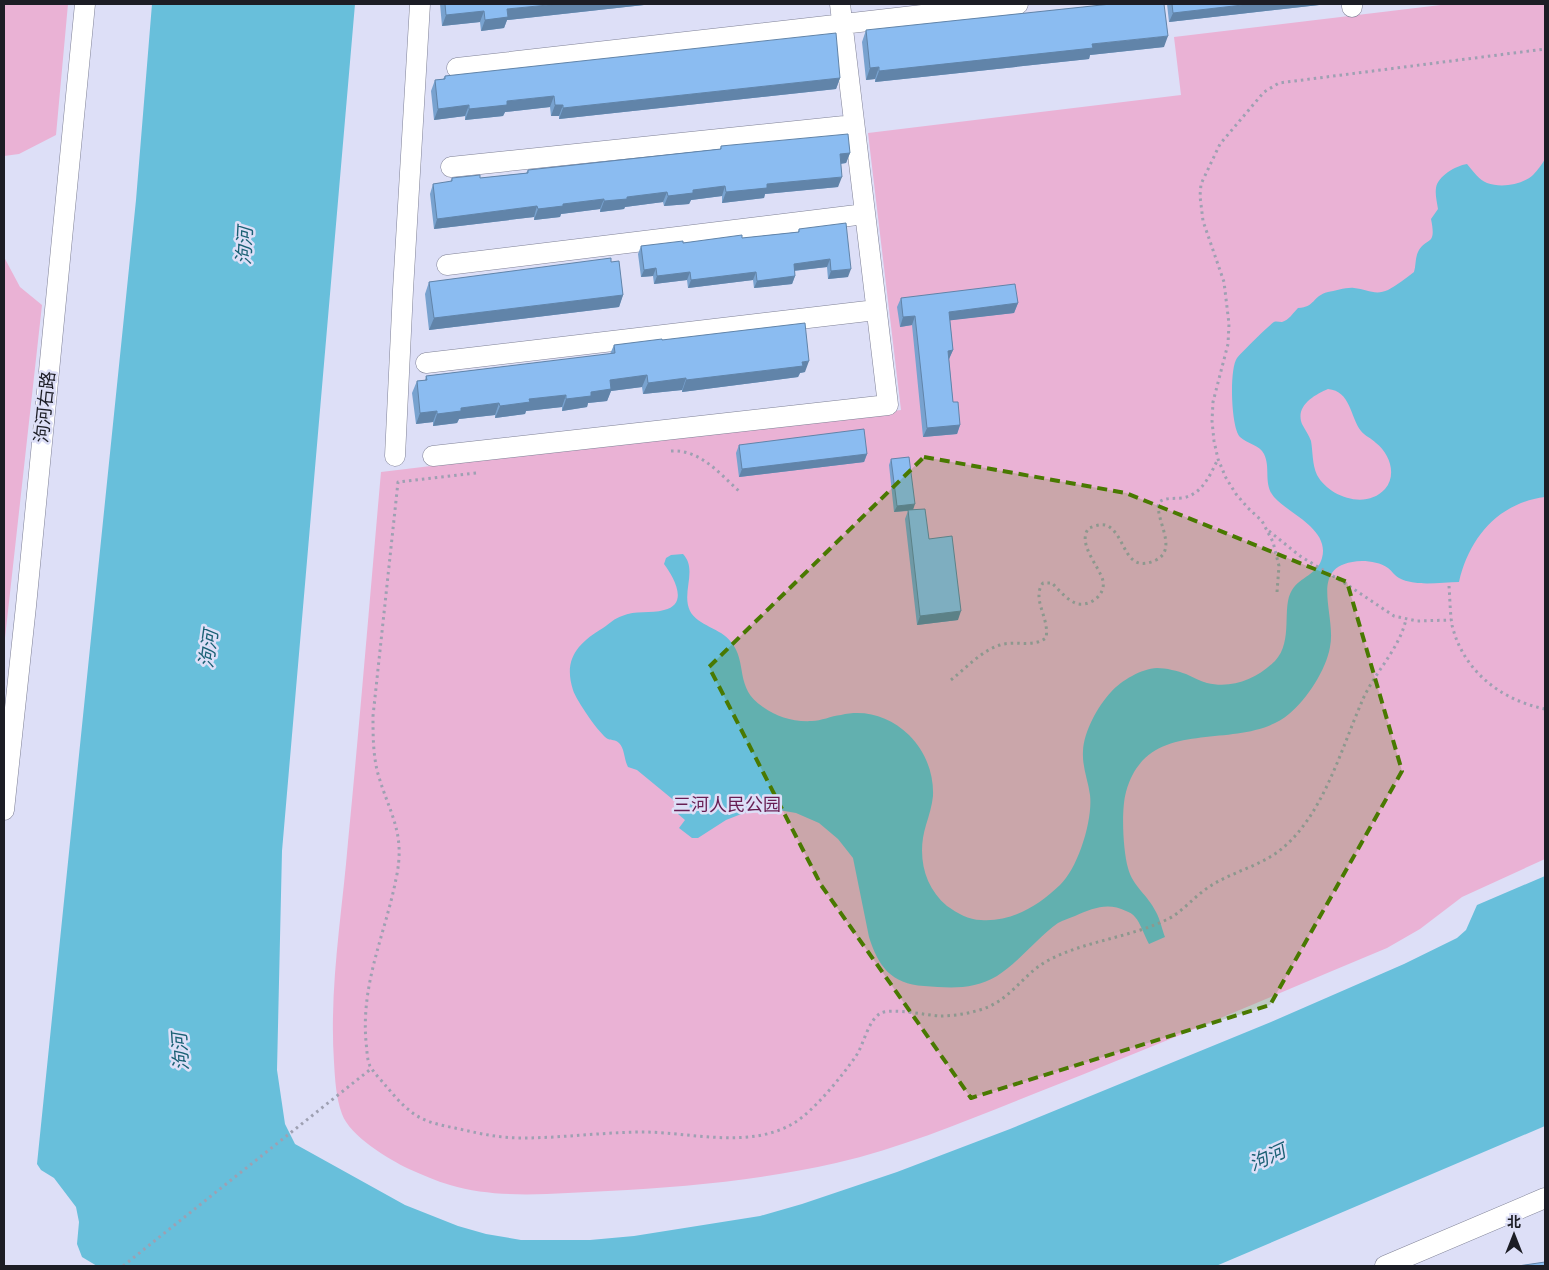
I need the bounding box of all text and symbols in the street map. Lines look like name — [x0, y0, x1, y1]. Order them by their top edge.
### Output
water label: 泃河 — [232, 222, 257, 266]
street label: 泃河右路 — [30, 370, 60, 444]
water label: 泃河 — [194, 625, 223, 669]
park label: 三河人民公园 — [673, 794, 781, 816]
water label: 泃河 — [167, 1028, 193, 1072]
water label: 泃河 — [1245, 1138, 1293, 1176]
north arrow — [1489, 1210, 1539, 1260]
text: 北 — [1507, 1214, 1521, 1231]

